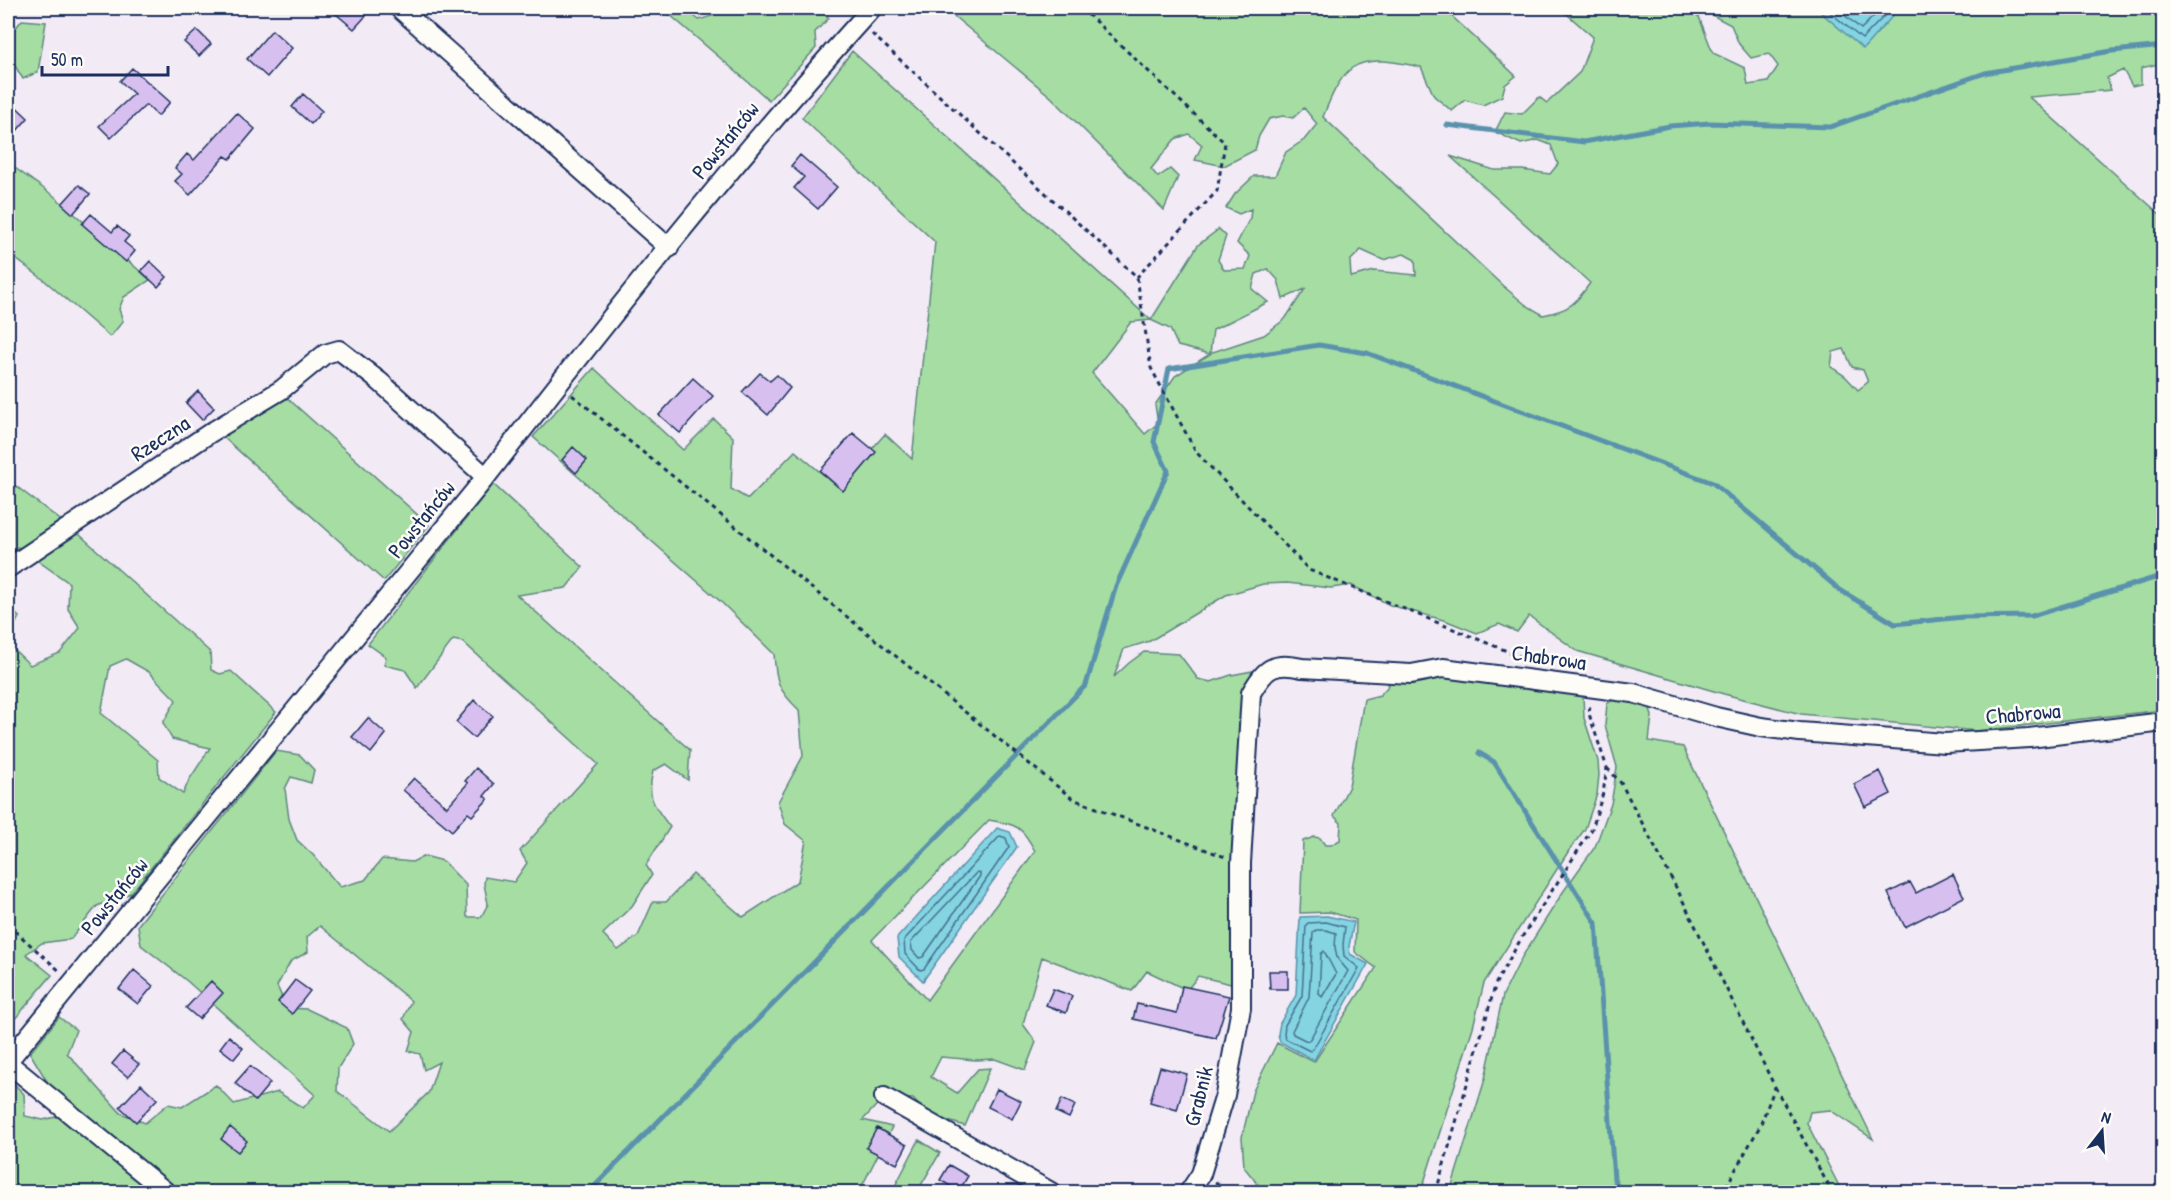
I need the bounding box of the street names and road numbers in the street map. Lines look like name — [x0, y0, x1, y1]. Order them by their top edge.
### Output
street label: Powstańców — [684, 95, 766, 185]
street label: Rzeczna — [125, 408, 196, 468]
street label: Powstańców — [380, 474, 462, 564]
street label: Chabrowa — [1510, 637, 1589, 677]
street label: Chabrowa — [1984, 695, 2062, 731]
street label: Powstańców — [73, 851, 155, 941]
street label: Grabnik — [1176, 1063, 1220, 1129]

